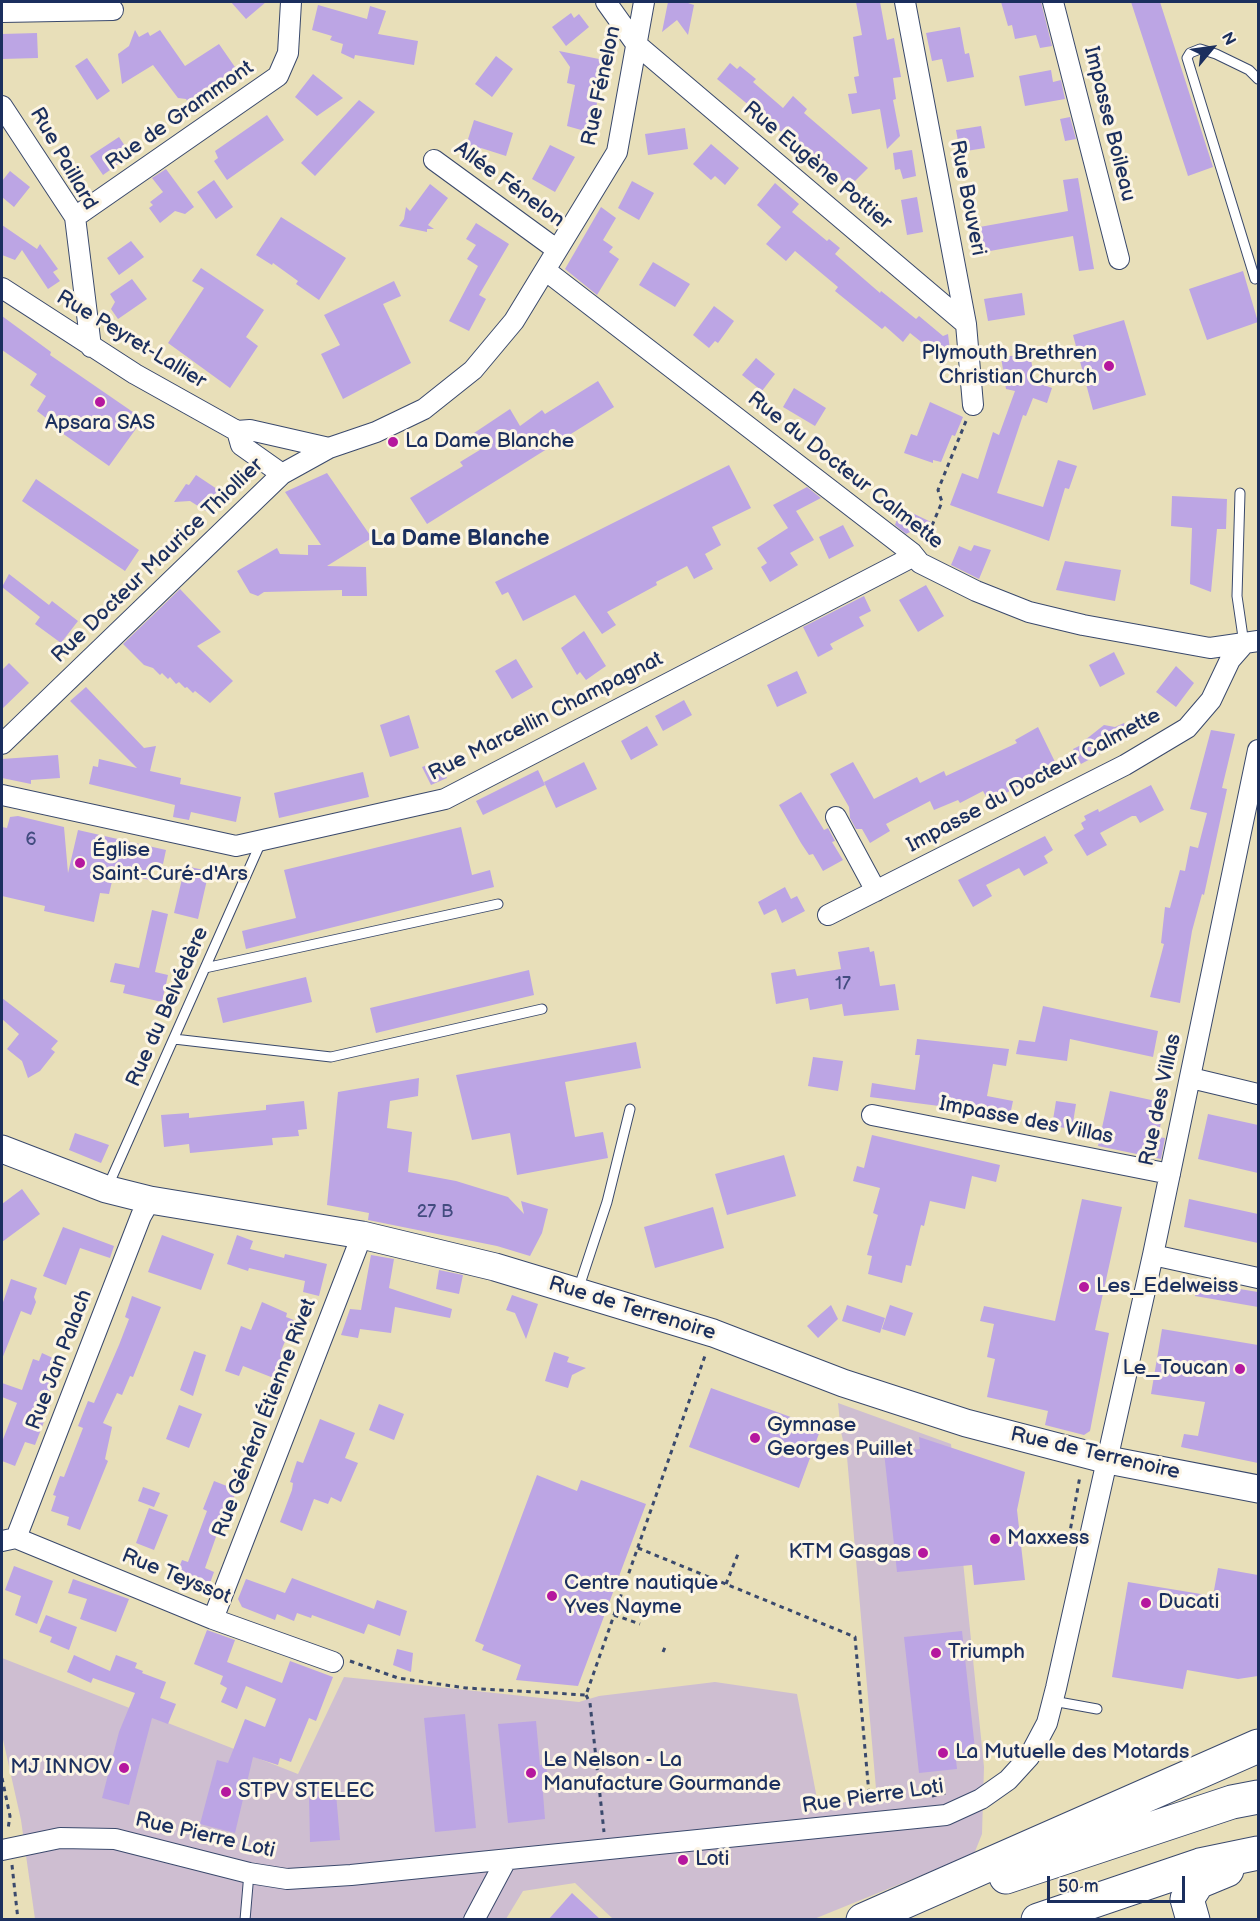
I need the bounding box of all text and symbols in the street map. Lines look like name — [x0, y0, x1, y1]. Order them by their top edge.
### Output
north arrow — [1182, 18, 1242, 78]
street label: Rue Fénelon — [577, 24, 627, 148]
text: N — [1217, 29, 1239, 49]
street label: Impasse Boileau — [1078, 44, 1140, 204]
street label: Rue de Grammont — [101, 56, 259, 176]
street label: Rue Eugène Pottier — [738, 96, 896, 236]
street label: Rue Paillard — [24, 103, 102, 215]
street label: Allée Fénelon — [449, 137, 569, 233]
street label: Rue Bouveri — [943, 138, 991, 258]
street label: Rue Peyret-Lallier — [52, 285, 210, 395]
place label: Plymouth Brethren Christian Church — [922, 341, 1097, 391]
marker: Plymouth Brethren Christian Church — [1102, 359, 1116, 373]
street label: Rue du Docteur Calmette — [742, 387, 948, 555]
marker: Apsara SAS — [93, 395, 107, 409]
place label: Apsara SAS — [45, 411, 155, 437]
place label: La Dame Blanche — [405, 429, 574, 455]
marker: La Dame Blanche — [386, 435, 400, 449]
street label: Rue Docteur Maurice Thiollier — [47, 453, 269, 669]
district label: La Dame Blanche — [371, 526, 549, 552]
street label: Rue Marcellin Champagnat — [425, 647, 667, 787]
street label: Impasse du Docteur Calmette — [903, 703, 1165, 859]
house number: 6 — [26, 829, 36, 851]
place label: Église Saint-Curé-d'Ars — [92, 838, 248, 888]
marker: Église Saint-Curé-d'Ars — [73, 856, 87, 870]
street label: Rue du Belvédère — [121, 923, 215, 1091]
house number: 17 — [835, 973, 851, 995]
street label: Rue des Villas — [1135, 1032, 1187, 1168]
street label: Impasse des Villas — [937, 1092, 1115, 1150]
house number: 27 B — [417, 1201, 453, 1223]
street label: Rue de Terrenoire — [545, 1272, 719, 1346]
place label: Les_Edelweiss — [1096, 1274, 1238, 1300]
marker: Les_Edelweiss — [1077, 1280, 1091, 1294]
street label: Rue Jan Palach — [22, 1286, 98, 1434]
street label: Rue Général Étienne Rivet — [208, 1295, 322, 1541]
place label: Le_Toucan — [1122, 1356, 1228, 1382]
marker: Le_Toucan — [1233, 1362, 1247, 1376]
place label: Gymnase Georges Puillet — [767, 1413, 913, 1463]
street label: Rue de Terrenoire — [1008, 1422, 1182, 1486]
marker: Gymnase Georges Puillet — [748, 1431, 762, 1445]
place label: Maxxess — [1007, 1526, 1089, 1552]
marker: Maxxess — [988, 1532, 1002, 1546]
place label: KTM Gasgas — [789, 1540, 911, 1566]
street label: Rue Teyssot — [118, 1544, 234, 1610]
marker: KTM Gasgas — [916, 1546, 930, 1560]
place label: Centre nautique Yves Nayme — [564, 1571, 718, 1621]
marker: Centre nautique Yves Nayme — [545, 1589, 559, 1603]
place label: Ducati — [1158, 1590, 1219, 1616]
marker: Ducati — [1139, 1596, 1153, 1610]
place label: Triumph — [948, 1640, 1025, 1666]
marker: Triumph — [929, 1646, 943, 1660]
place label: La Mutuelle des Motards — [955, 1740, 1189, 1766]
marker: La Mutuelle des Motards — [936, 1746, 950, 1760]
place label: Le Nelson - La Manufacture Gourmande — [543, 1748, 781, 1798]
place label: MJ INNOV — [10, 1755, 112, 1781]
marker: MJ INNOV — [117, 1761, 131, 1775]
marker: Le Nelson - La Manufacture Gourmande — [524, 1766, 538, 1780]
street label: Rue Pierre Loti — [801, 1775, 945, 1819]
place label: STPV STELEC — [238, 1779, 374, 1805]
marker: STPV STELEC — [219, 1785, 233, 1799]
street label: Rue Pierre Loti — [133, 1808, 277, 1864]
place label: Loti — [695, 1847, 729, 1873]
marker: Loti — [676, 1853, 690, 1867]
scale bar — [1050, 1864, 1188, 1902]
text: 50 m — [1058, 1876, 1099, 1897]

